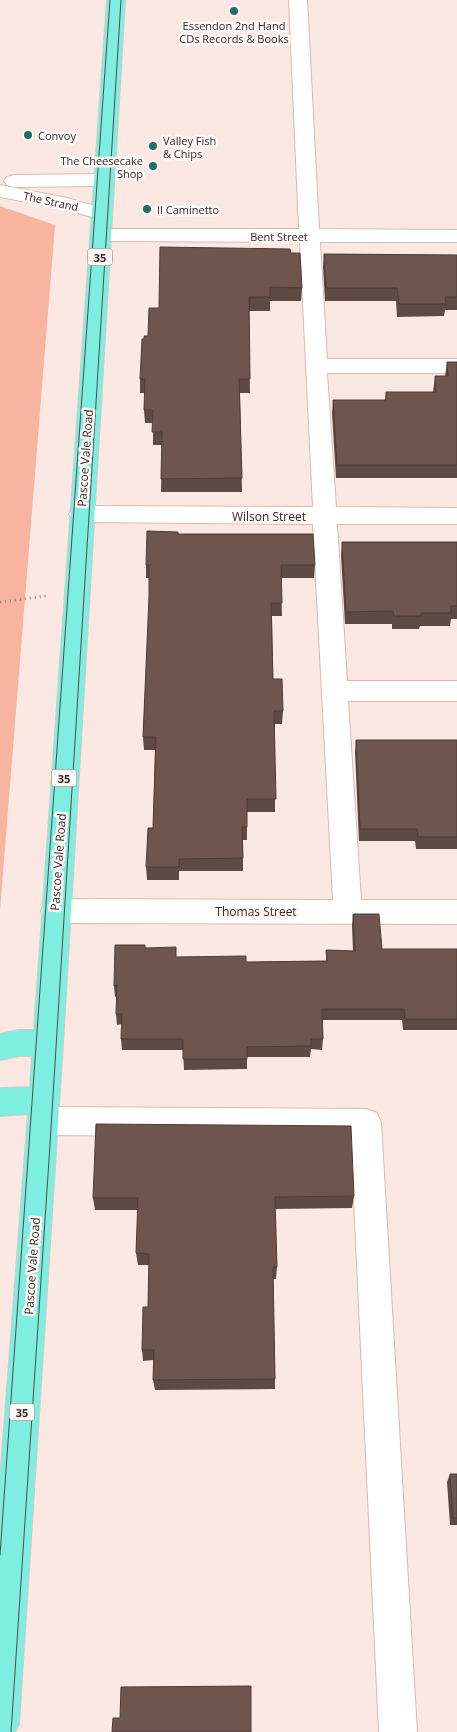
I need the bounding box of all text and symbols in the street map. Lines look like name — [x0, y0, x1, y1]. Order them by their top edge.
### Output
marker: Essendon 2nd Hand CDs Records & Books — [228, 5, 240, 17]
place label: Essendon 2nd Hand CDs Records & Books — [179, 18, 289, 46]
place label: Convoy — [38, 128, 76, 143]
marker: Convoy — [22, 129, 34, 141]
place label: Valley Fish & Chips — [163, 133, 216, 161]
marker: Valley Fish & Chips — [147, 140, 159, 152]
place label: The Cheesecake Shop — [60, 153, 143, 181]
marker: The Cheesecake Shop — [147, 160, 159, 172]
street label: The Strand — [22, 188, 80, 214]
place label: Il Caminetto — [157, 202, 219, 217]
marker: Il Caminetto — [141, 203, 153, 215]
street label: Bent Street — [250, 229, 308, 244]
road number: 35 — [88, 248, 112, 266]
street label: Pascoe Vale Road — [73, 409, 97, 507]
street label: Wilson Street — [232, 508, 306, 525]
road number: 35 — [52, 770, 76, 786]
street label: Pascoe Vale Road — [46, 813, 70, 911]
street label: Thomas Street — [215, 903, 297, 920]
street label: Pascoe Vale Road — [20, 1217, 44, 1315]
road number: 35 — [10, 1404, 34, 1420]

